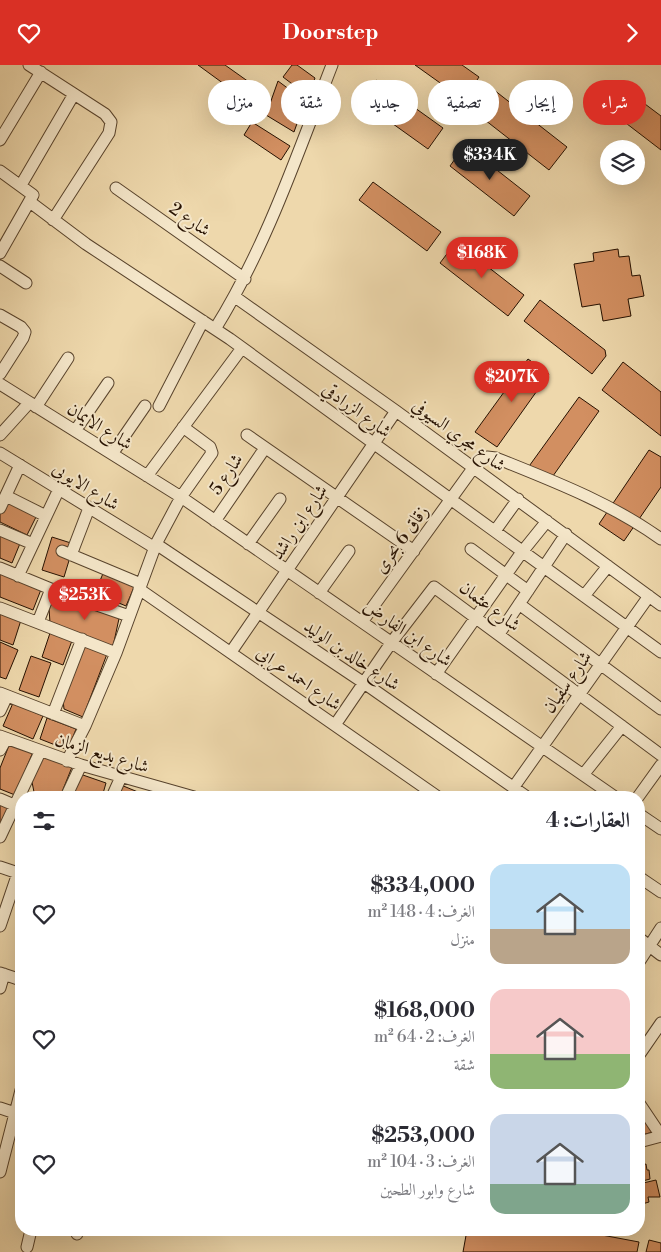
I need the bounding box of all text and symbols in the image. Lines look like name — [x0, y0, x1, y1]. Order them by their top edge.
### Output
icon: heart — [15, 19, 43, 47]
text: Doorstep — [282, 19, 379, 46]
icon: forward — [618, 19, 646, 47]
chip: منزل — [208, 80, 271, 125]
chip: شقة — [281, 80, 341, 125]
chip: جديد — [351, 80, 418, 125]
chip: تصفية — [428, 80, 499, 125]
chip: إيجار — [509, 80, 573, 125]
chip: شراء — [583, 80, 646, 125]
pin: $334K — [455, 139, 525, 181]
map controls — [600, 140, 645, 185]
button: layers — [600, 140, 645, 185]
text: $334K — [464, 145, 516, 165]
street label: شارع 2 — [163, 197, 215, 244]
pin: $168K — [447, 237, 517, 279]
text: $168K — [457, 243, 507, 263]
pin: $207K — [477, 361, 547, 403]
text: $207K — [485, 367, 539, 387]
street label: شارع الزرادقي — [316, 378, 396, 446]
street label: شارع مجري السيوفي — [406, 394, 510, 480]
street label: شارع الايمان — [61, 397, 137, 458]
street label: شارع 5 — [204, 449, 251, 501]
street label: شارع الايوبى — [46, 457, 124, 519]
street label: شارع ابن راشد — [266, 480, 335, 566]
street label: زقاق 6 بحرى — [369, 501, 434, 578]
street label: شارع عثمان — [453, 576, 525, 639]
pin: $253K — [50, 579, 120, 621]
text: $253K — [59, 585, 111, 605]
street label: شارع ابن الفارض — [357, 594, 456, 675]
street label: شارع خالد بن الوليد — [297, 615, 404, 699]
street label: شارع احمد عرابى — [250, 641, 346, 719]
street label: شارع سفيان — [538, 647, 600, 720]
street label: شارع بديع الزمان — [51, 728, 152, 783]
icon: filters — [30, 807, 58, 835]
text: العقارات: 4 — [546, 808, 630, 834]
text: $334,000 — [371, 873, 475, 899]
icon: home — [530, 884, 590, 944]
icon: heart — [30, 900, 58, 928]
text: الغرف: 4 · 148 m² — [367, 902, 475, 922]
text: منزل — [450, 930, 475, 950]
text: $168,000 — [374, 998, 475, 1024]
icon: home — [530, 1009, 590, 1069]
icon: heart — [30, 1025, 58, 1053]
text: الغرف: 2 · 64 m² — [374, 1027, 475, 1047]
text: شقة — [454, 1055, 475, 1075]
text: $253,000 — [371, 1123, 475, 1149]
icon: home — [530, 1134, 590, 1194]
icon: heart — [30, 1150, 58, 1178]
text: الغرف: 3 · 104 m² — [367, 1152, 475, 1172]
text: شارع وابور الطحين — [380, 1180, 475, 1200]

